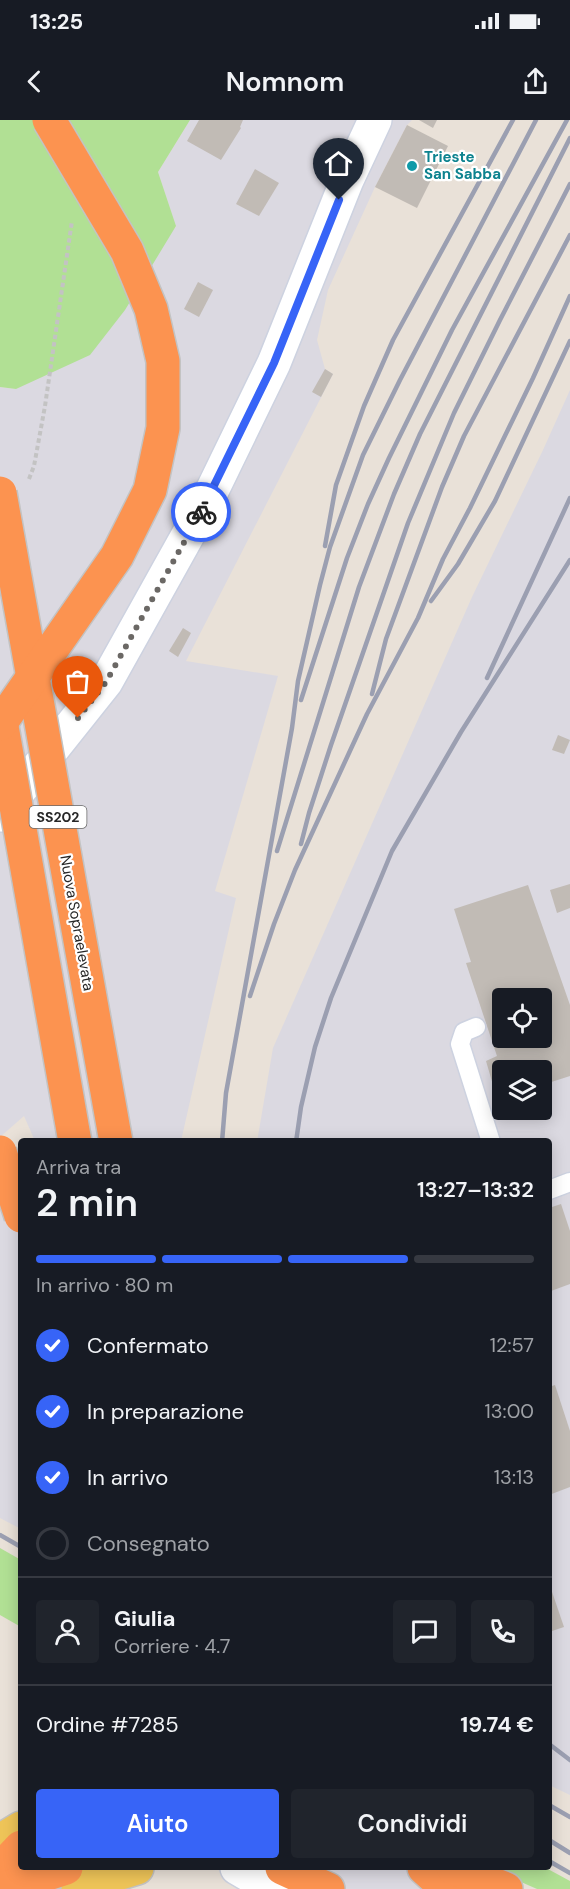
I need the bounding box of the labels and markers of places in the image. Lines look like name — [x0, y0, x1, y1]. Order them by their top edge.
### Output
pin — [313, 138, 364, 200]
place label: Trieste San Sabba — [424, 147, 501, 184]
marker: Trieste San Sabba — [405, 159, 419, 173]
pin — [52, 656, 103, 718]

